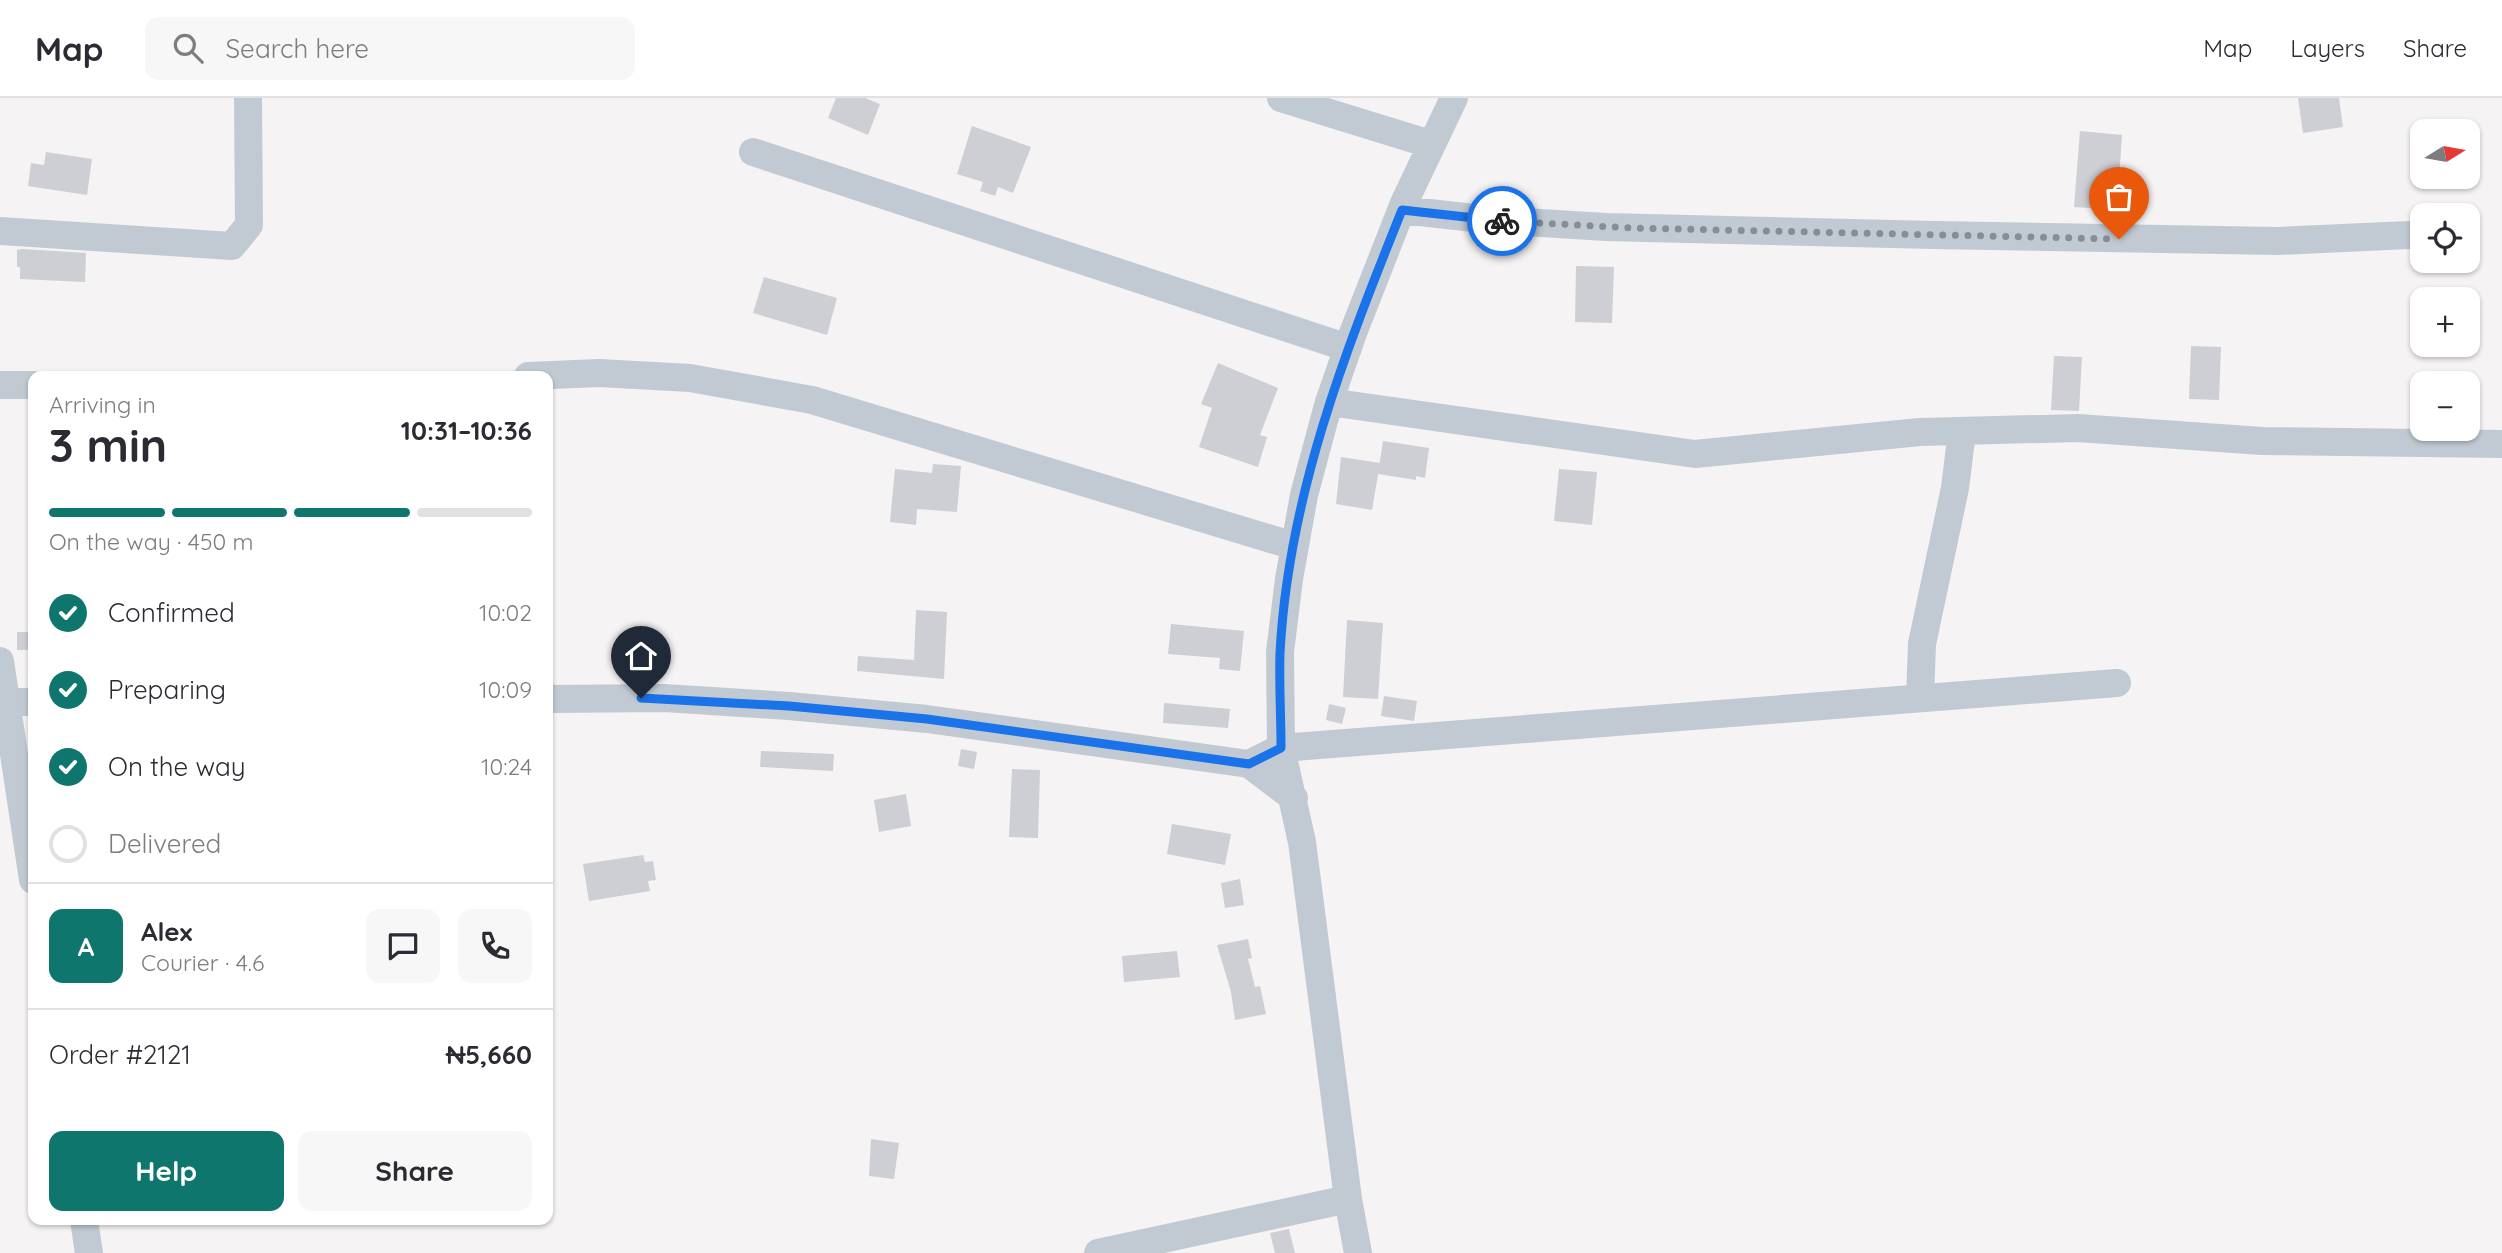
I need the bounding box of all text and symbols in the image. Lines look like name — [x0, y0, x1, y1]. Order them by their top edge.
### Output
search box — [145, 17, 635, 80]
text: Map — [35, 28, 103, 69]
icon: search — [169, 29, 207, 67]
text: Search here — [225, 32, 369, 65]
text: Map — [2203, 33, 2252, 63]
text: Layers — [2290, 33, 2365, 63]
text: Share — [2403, 33, 2467, 63]
north arrow — [2410, 119, 2480, 189]
map controls — [2410, 119, 2480, 441]
pin — [2089, 167, 2149, 239]
icon: bag — [2100, 178, 2138, 216]
courier — [1467, 186, 1537, 256]
icon: bike — [1483, 202, 1521, 240]
button: locate — [2410, 203, 2480, 273]
button: + — [2410, 287, 2480, 357]
button: − — [2410, 371, 2480, 441]
text: Arriving in — [49, 390, 156, 419]
text: 10:31–10:36 — [401, 414, 532, 447]
text: 3 min — [49, 416, 167, 474]
text: On the way · 450 m — [49, 527, 254, 556]
icon: check — [49, 594, 87, 632]
text: Confirmed — [108, 596, 235, 629]
text: 10:02 — [479, 598, 532, 627]
pin — [611, 626, 671, 698]
icon: home — [622, 637, 660, 675]
icon: check — [49, 671, 87, 709]
text: Preparing — [108, 673, 226, 706]
text: 10:09 — [479, 675, 532, 704]
icon: check — [49, 748, 87, 786]
text: On the way — [108, 750, 246, 783]
text: 10:24 — [481, 752, 532, 781]
text: Delivered — [108, 827, 221, 860]
button: chat — [366, 909, 440, 983]
button: phone — [458, 909, 532, 983]
text: Alex — [141, 915, 192, 948]
text: A — [78, 930, 94, 963]
text: Courier · 4.6 — [141, 948, 264, 977]
text: Order #2121 — [49, 1038, 191, 1071]
text: ₦5,660 — [446, 1038, 532, 1071]
button: Help — [49, 1131, 284, 1211]
button: Share — [298, 1131, 532, 1211]

